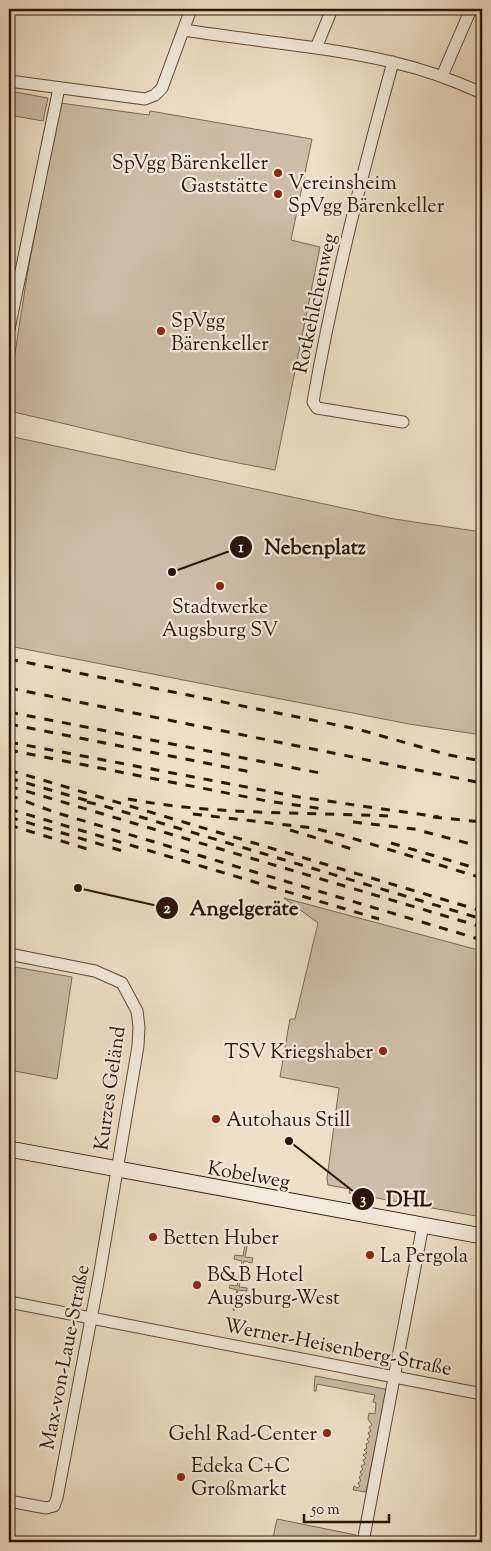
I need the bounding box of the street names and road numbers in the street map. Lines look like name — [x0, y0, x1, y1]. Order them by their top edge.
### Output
street label: Rotkehlchenweg — [287, 230, 346, 376]
street label: Kurzes Geländ — [88, 1024, 135, 1152]
street label: Kobelweg — [205, 1155, 292, 1198]
street label: Max-von-Laue-Straße — [34, 1263, 99, 1452]
street label: Werner-Heisenberg-Straße — [221, 1312, 454, 1385]

